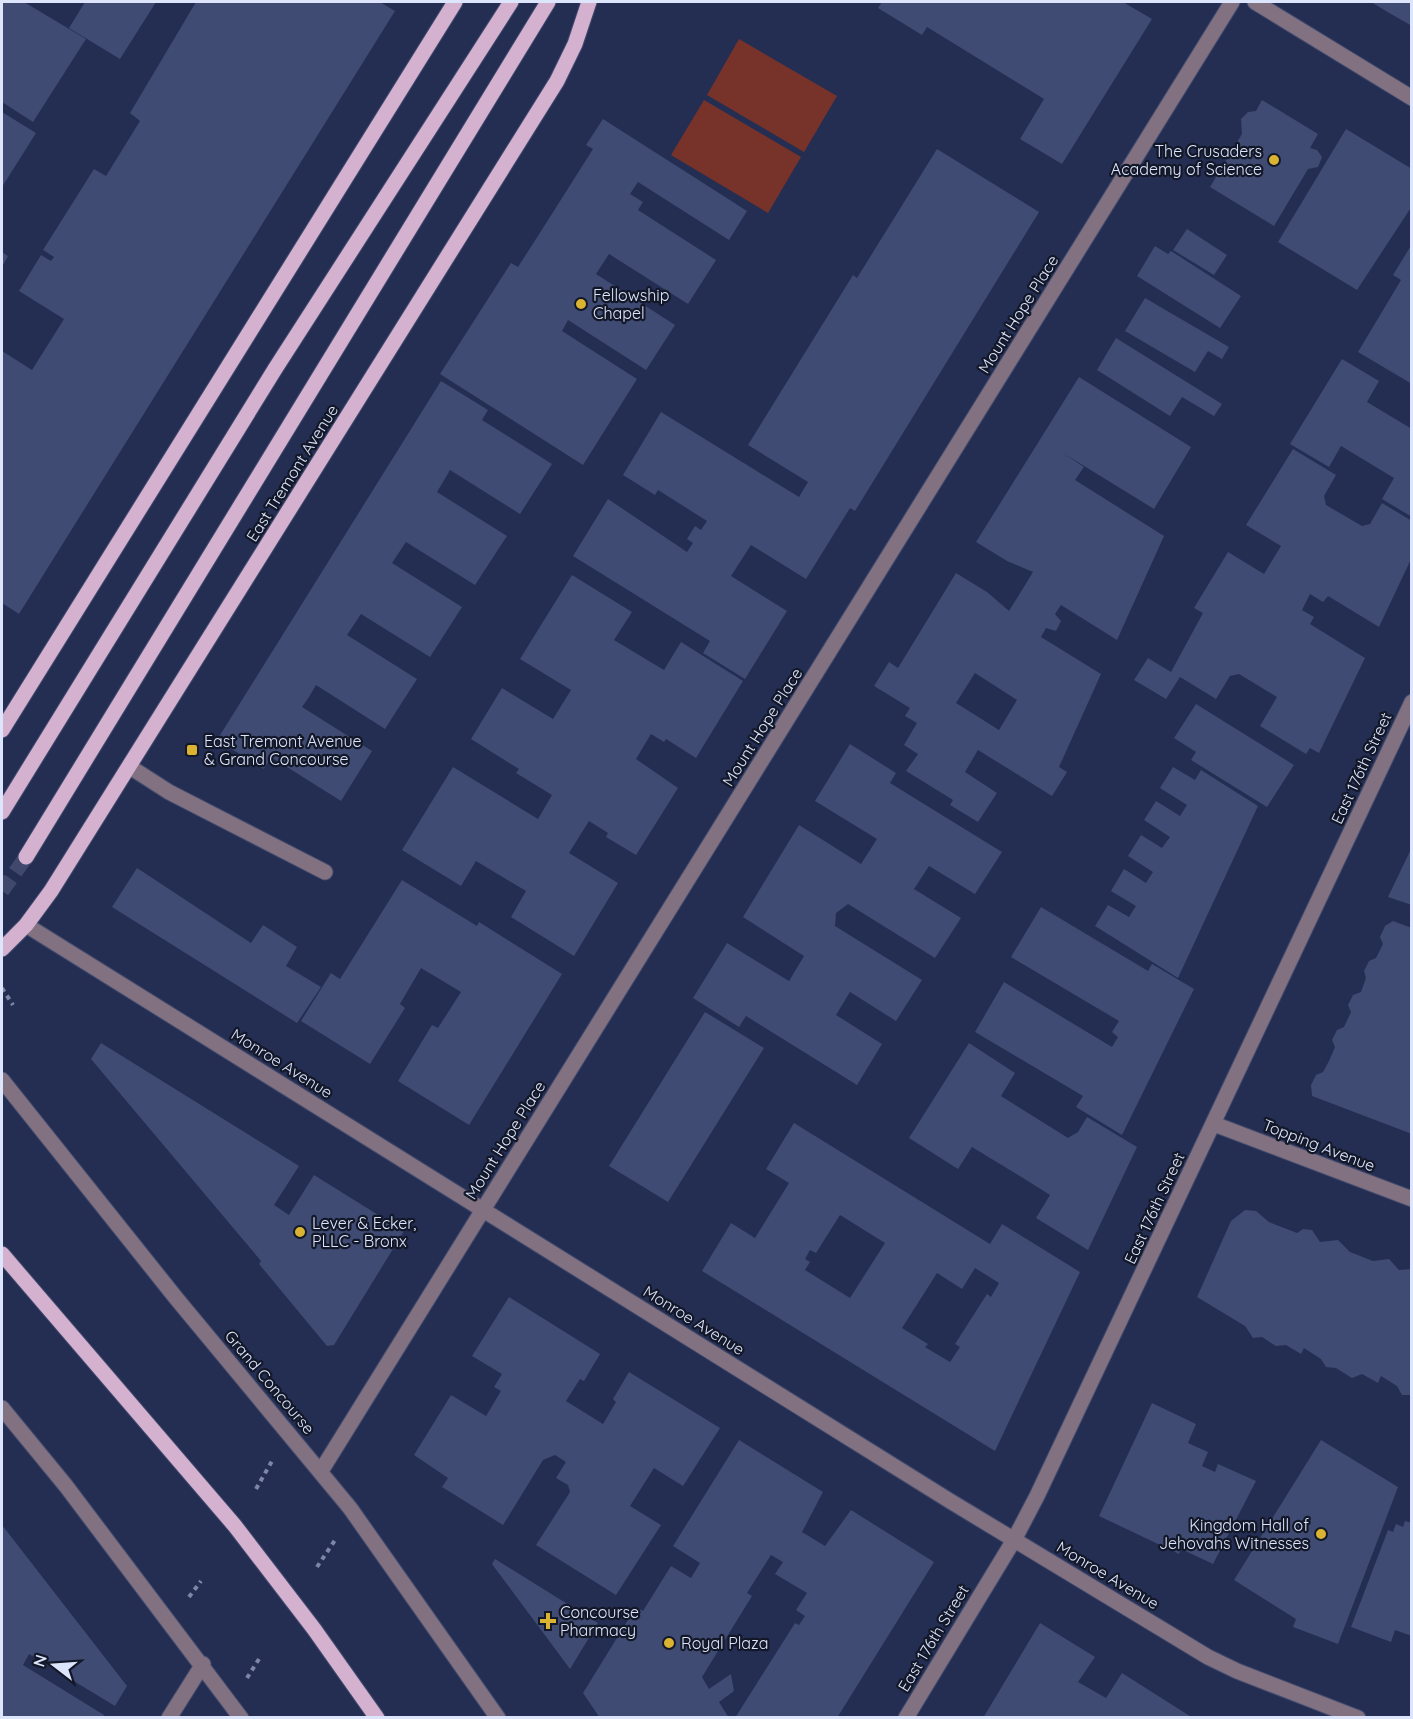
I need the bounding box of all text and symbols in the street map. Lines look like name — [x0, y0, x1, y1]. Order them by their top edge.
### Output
place label: The Crusaders Academy of Science — [1111, 141, 1262, 179]
marker: The Crusaders Academy of Science — [1267, 153, 1281, 167]
street label: Mount Hope Place — [974, 251, 1062, 377]
place label: Fellowship Chapel — [593, 285, 669, 323]
marker: Fellowship Chapel — [574, 297, 588, 311]
street label: East Tremont Avenue — [242, 401, 342, 545]
street label: Mount Hope Place — [718, 664, 806, 790]
street label: East 176th Street — [1326, 709, 1396, 827]
place label: East Tremont Avenue & Grand Concourse — [204, 731, 362, 769]
marker: East Tremont Avenue & Grand Concourse — [185, 743, 199, 757]
street label: Monroe Avenue — [228, 1024, 336, 1102]
street label: Mount Hope Place — [461, 1077, 549, 1203]
street label: Topping Avenue — [1260, 1114, 1378, 1176]
street label: East 176th Street — [1119, 1149, 1189, 1267]
place label: Lever & Ecker, PLLC - Bronx — [312, 1213, 416, 1251]
marker: Lever & Ecker, PLLC - Bronx — [293, 1225, 307, 1239]
street label: Monroe Avenue — [640, 1281, 748, 1359]
street label: Grand Concourse — [221, 1326, 319, 1438]
place label: Kingdom Hall of Jehovahs Witnesses — [1159, 1515, 1309, 1553]
marker: Kingdom Hall of Jehovahs Witnesses — [1314, 1527, 1328, 1541]
street label: Monroe Avenue — [1053, 1537, 1163, 1613]
street label: East 176th Street — [893, 1581, 973, 1695]
place label: Concourse Pharmacy — [560, 1602, 639, 1640]
marker: Concourse Pharmacy — [541, 1614, 555, 1628]
place label: Royal Plaza — [681, 1633, 768, 1653]
north arrow — [24, 1635, 84, 1695]
marker: Royal Plaza — [662, 1636, 676, 1650]
text: N — [28, 1652, 51, 1669]

